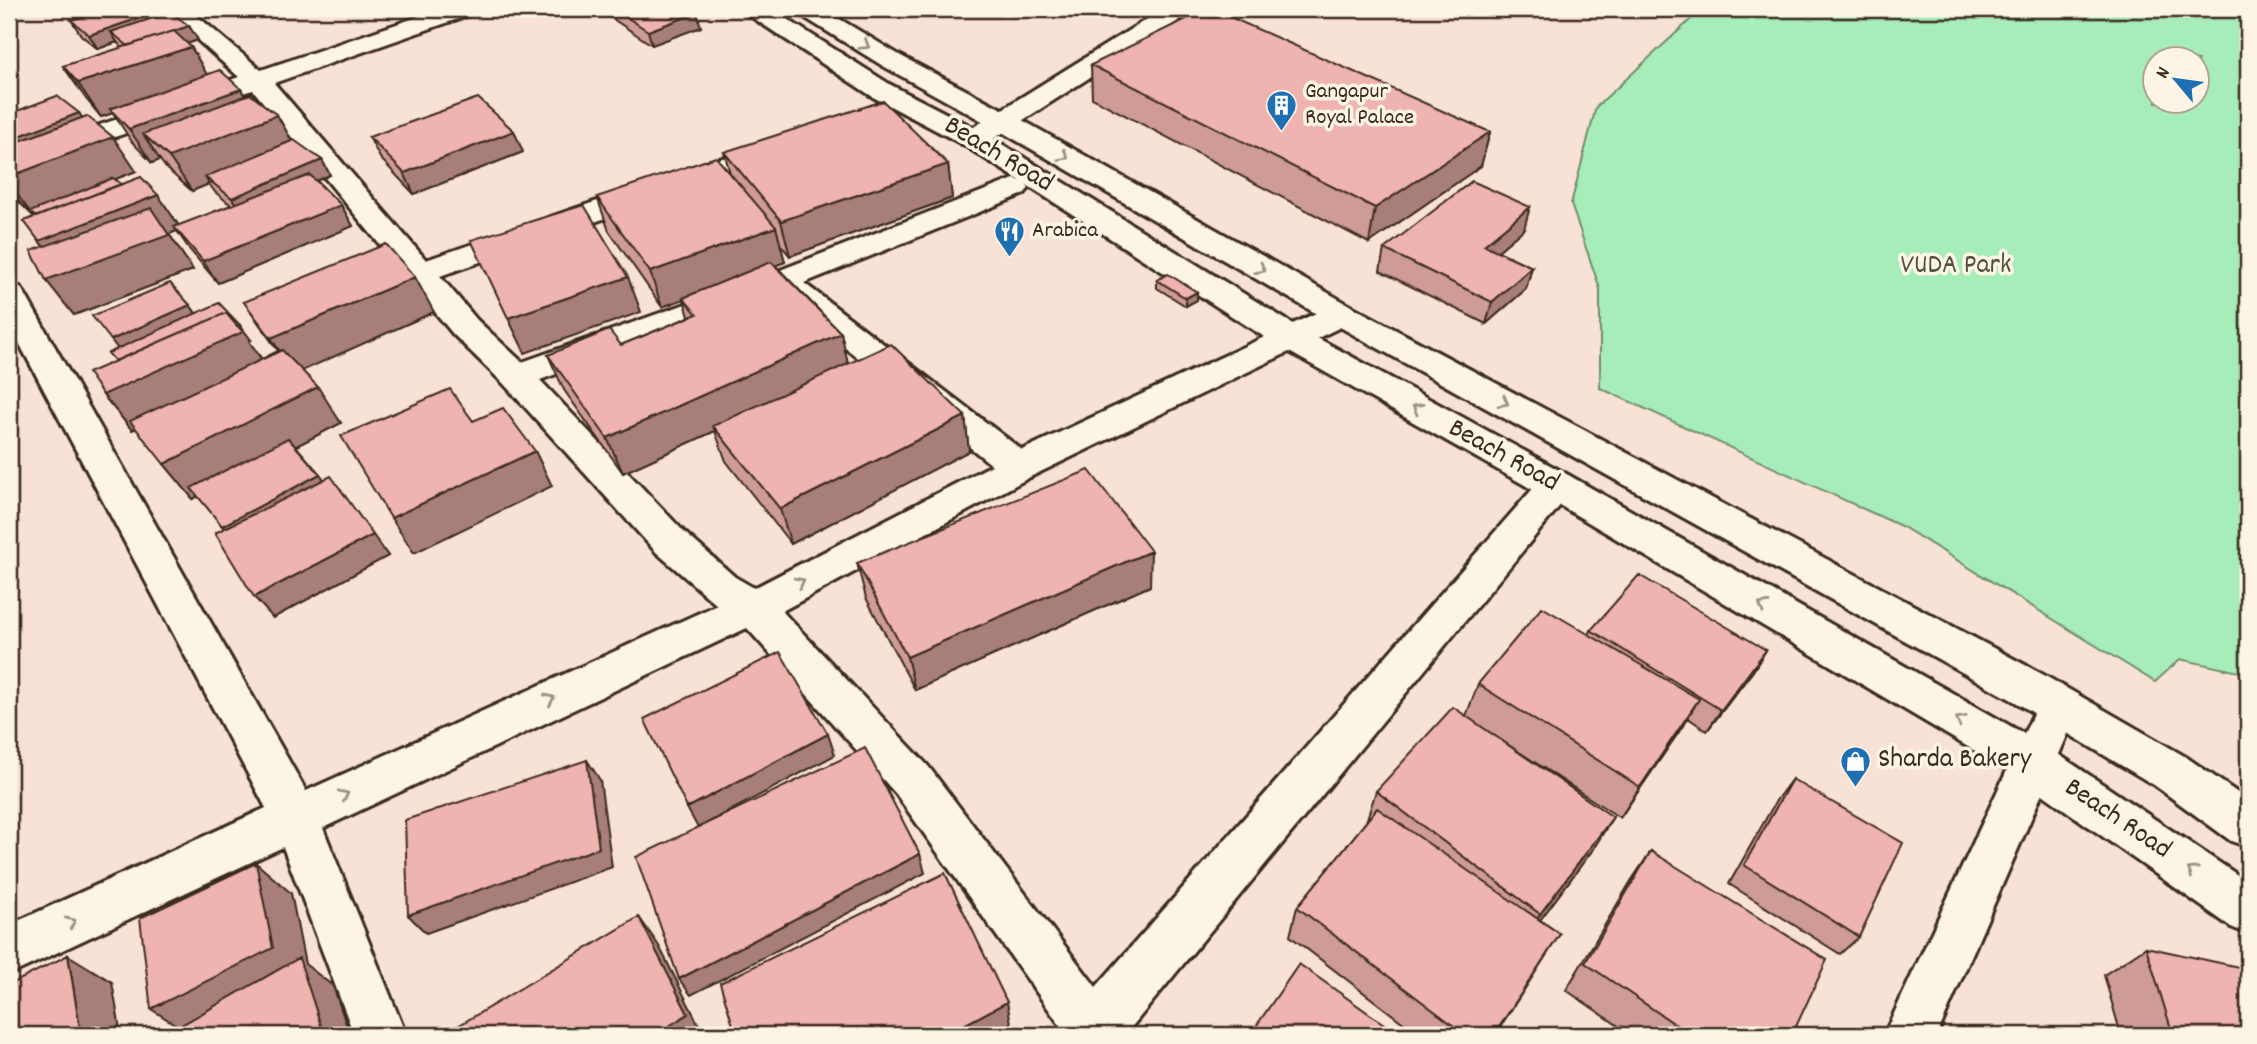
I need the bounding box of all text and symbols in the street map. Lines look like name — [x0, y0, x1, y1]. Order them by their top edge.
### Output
one-way arrow — [858, 36, 871, 49]
north arrow — [2142, 46, 2212, 116]
text: N — [2150, 63, 2178, 84]
place label: Gangapur Royal Palace — [1305, 76, 1414, 135]
building icon: Gangapur Royal Palace — [1265, 88, 1299, 132]
street label: Beach Road — [936, 108, 1060, 204]
one-way arrow — [1056, 148, 1069, 161]
restaurant icon: Arabica — [992, 214, 1026, 258]
place label: Arabica — [1032, 215, 1099, 248]
park label: VUDA Park — [1901, 247, 2011, 287]
one-way arrow — [1254, 261, 1267, 274]
one-way arrow — [1496, 394, 1509, 407]
one-way arrow — [1412, 403, 1424, 416]
street label: Beach Road — [1440, 410, 1566, 504]
one-way arrow — [793, 577, 806, 590]
one-way arrow — [1758, 601, 1771, 614]
one-way arrow — [543, 693, 555, 707]
one-way arrow — [1955, 715, 1968, 728]
place label: Sharda Bakery — [1878, 741, 2032, 781]
shop icon: Sharda Bakery — [1838, 744, 1872, 788]
street label: Beach Road — [2055, 769, 2179, 871]
one-way arrow — [337, 790, 349, 804]
one-way arrow — [2187, 867, 2200, 879]
one-way arrow — [64, 916, 76, 930]

